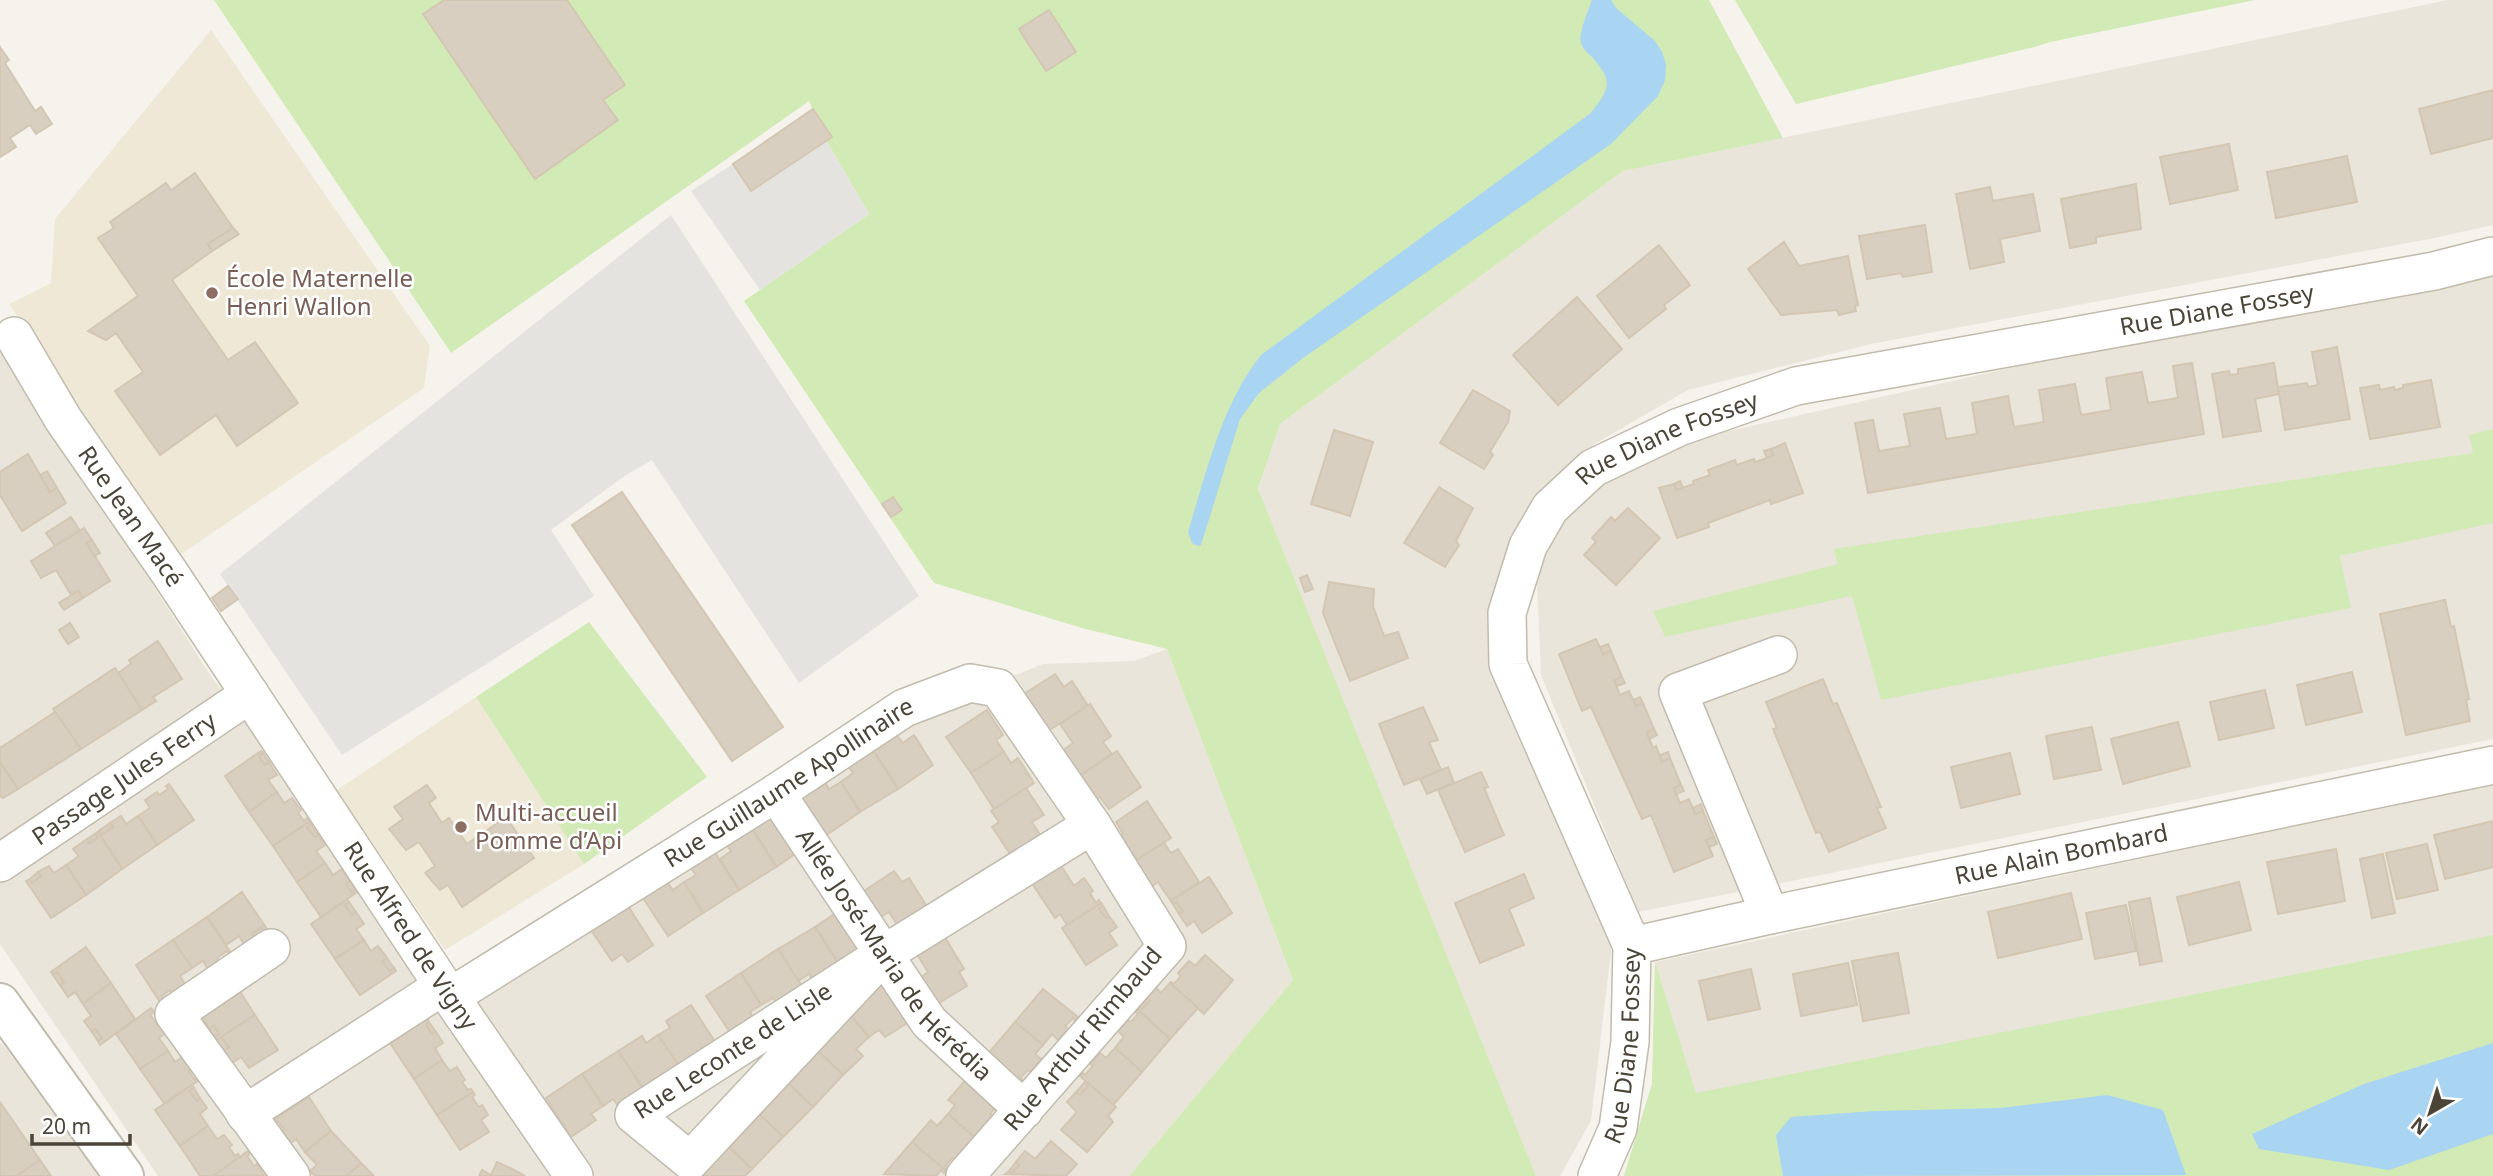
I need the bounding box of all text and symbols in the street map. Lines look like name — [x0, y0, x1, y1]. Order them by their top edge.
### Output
place label: École Maternelle Henri Wallon — [226, 261, 413, 322]
street label: Rue Diane Fossey — [2117, 275, 2317, 342]
marker: École Maternelle Henri Wallon — [204, 285, 220, 301]
street label: Rue Diane Fossey — [1567, 382, 1763, 492]
street label: Rue Jean Macé — [71, 439, 192, 593]
street label: Rue Guillaume Apollinaire — [657, 688, 917, 874]
street label: Passage Jules Ferry — [25, 703, 223, 852]
place label: Multi-accueil Pomme d’Api — [475, 795, 622, 856]
street label: Rue Alain Bombard — [1952, 815, 2171, 891]
marker: Multi-accueil Pomme d’Api — [453, 819, 469, 835]
street label: Allée José-Maria de Hérédia — [789, 822, 1000, 1088]
street label: Rue Alfred de Vigny — [337, 834, 487, 1036]
street label: Rue Arthur Rimbaud — [995, 939, 1169, 1137]
street label: Rue Diane Fossey — [1595, 947, 1647, 1148]
street label: Rue Leconte de Lisle — [627, 974, 838, 1126]
north arrow — [2395, 1078, 2465, 1148]
scale bar — [32, 1102, 130, 1146]
text: N — [2405, 1111, 2433, 1141]
text: 20 m — [42, 1112, 91, 1140]

